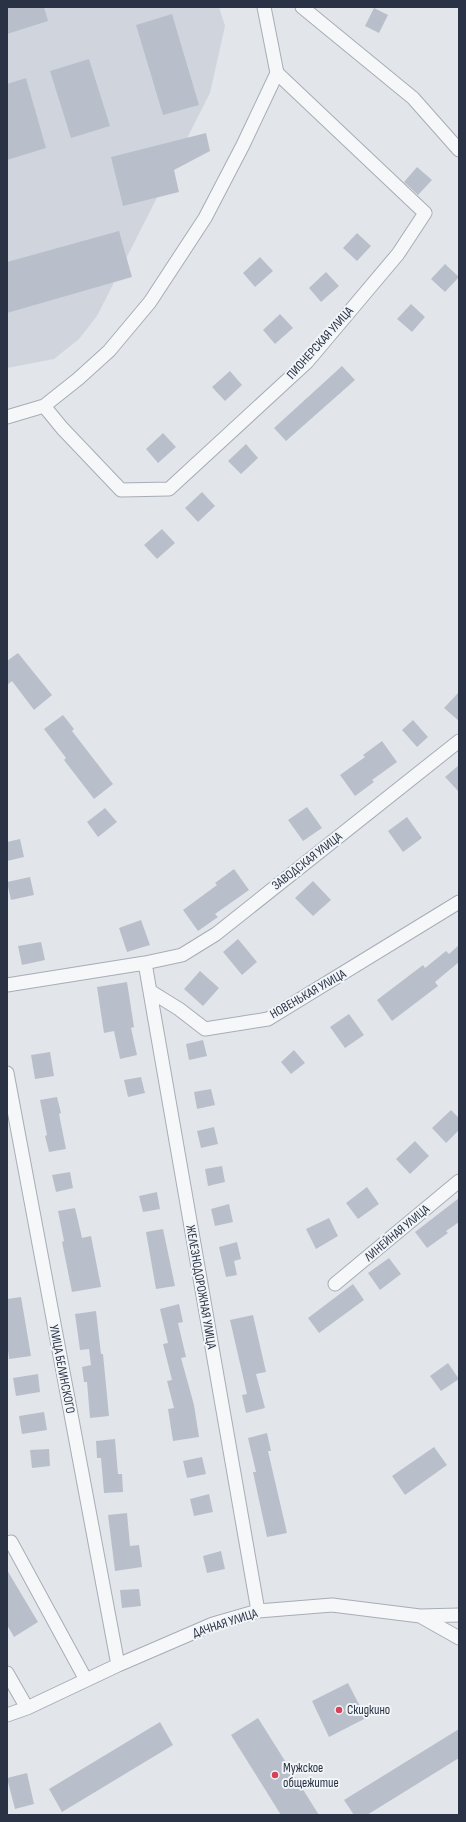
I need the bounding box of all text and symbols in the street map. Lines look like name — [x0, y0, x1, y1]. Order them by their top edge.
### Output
street label: ПИОНЕРСКАЯ УЛИЦА — [283, 303, 357, 383]
street label: ЗАВОДСКАЯ УЛИЦА — [269, 828, 346, 893]
street label: НОВЕНЬКАЯ УЛИЦА — [267, 966, 349, 1022]
street label: ЛИНЕЙНАЯ УЛИЦА — [360, 1201, 433, 1266]
street label: ЖЕЛЕЗНОДОРОЖНАЯ УЛИЦА — [182, 1224, 220, 1351]
street label: УЛИЦА БЕЛИНСКОГО — [46, 1323, 78, 1415]
street label: ДАЧНАЯ УЛИЦА — [191, 1605, 260, 1641]
place label: Скидкино — [347, 1702, 390, 1718]
marker: Скидкино — [334, 1705, 344, 1715]
place label: Мужское общежитие — [283, 1760, 339, 1791]
marker: Мужское общежитие — [270, 1770, 280, 1780]

